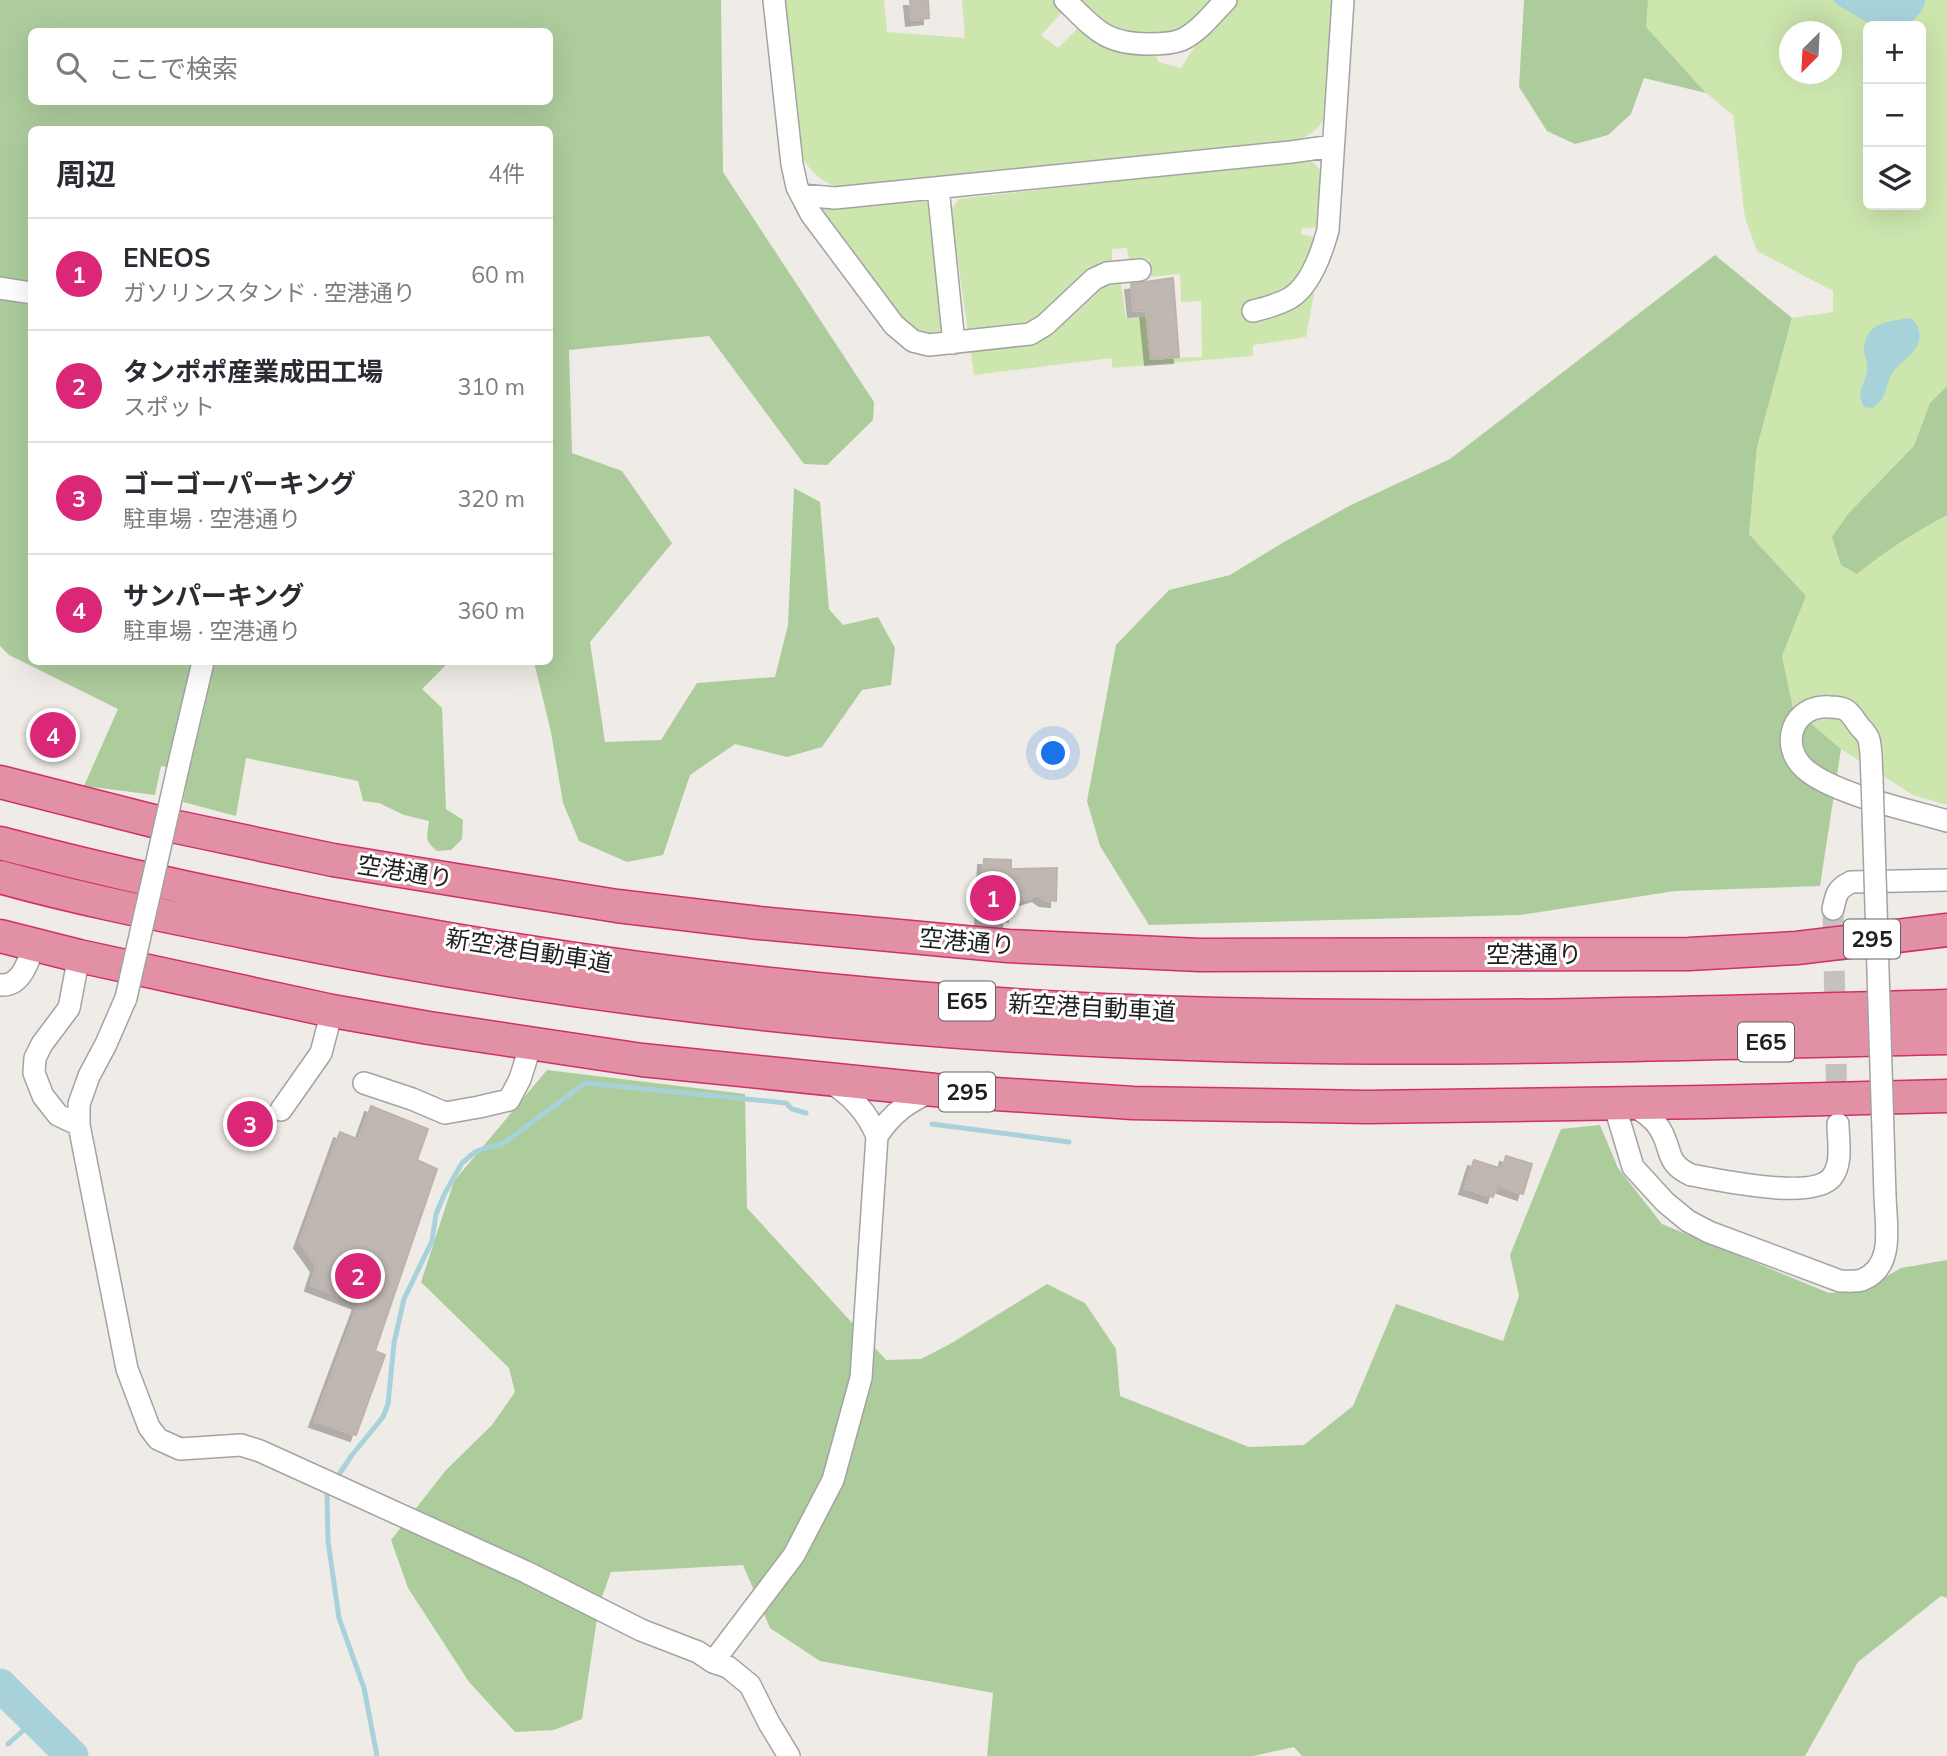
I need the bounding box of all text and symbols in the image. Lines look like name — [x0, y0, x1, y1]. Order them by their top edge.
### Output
north arrow — [1779, 21, 1842, 84]
map controls — [1863, 21, 1926, 210]
button: + — [1863, 21, 1926, 84]
search box — [28, 28, 553, 105]
icon: search — [52, 48, 90, 86]
text: ここで検索 — [108, 52, 238, 85]
button: − — [1863, 84, 1926, 147]
button: layers — [1863, 147, 1926, 210]
text: 周辺 — [56, 155, 116, 193]
text: 4件 — [488, 159, 525, 188]
text: ENEOS — [123, 241, 211, 274]
text: 1 — [72, 260, 86, 289]
text: 60 m — [471, 260, 525, 289]
text: ガソリンスタンド · 空港通り — [123, 278, 416, 307]
text: タンポポ産業成田工場 — [123, 355, 383, 388]
text: 2 — [72, 372, 86, 401]
text: 310 m — [457, 372, 525, 401]
text: スポット — [123, 392, 215, 421]
text: ゴーゴーパーキング — [123, 467, 356, 500]
text: 3 — [72, 484, 86, 513]
text: 320 m — [457, 484, 525, 513]
text: 駐車場 · 空港通り — [123, 504, 301, 533]
text: サンパーキング — [123, 579, 304, 612]
text: 4 — [72, 596, 86, 625]
text: 360 m — [457, 596, 525, 625]
text: 駐車場 · 空港通り — [123, 616, 301, 645]
pin: 4 — [30, 709, 76, 761]
your location — [1036, 736, 1070, 770]
street label: 空港通り — [355, 849, 455, 893]
pin: 1 — [970, 872, 1016, 924]
road number: 295 — [1844, 920, 1900, 958]
street label: 新空港自動車道 — [444, 922, 614, 978]
street label: 空港通り — [918, 922, 1016, 960]
street label: 空港通り — [1486, 939, 1582, 969]
road number: E65 — [939, 982, 995, 1020]
street label: 新空港自動車道 — [1007, 988, 1177, 1026]
road number: E65 — [1738, 1023, 1794, 1062]
road number: 295 — [939, 1072, 995, 1112]
pin: 3 — [227, 1098, 273, 1150]
pin: 2 — [335, 1250, 381, 1302]

